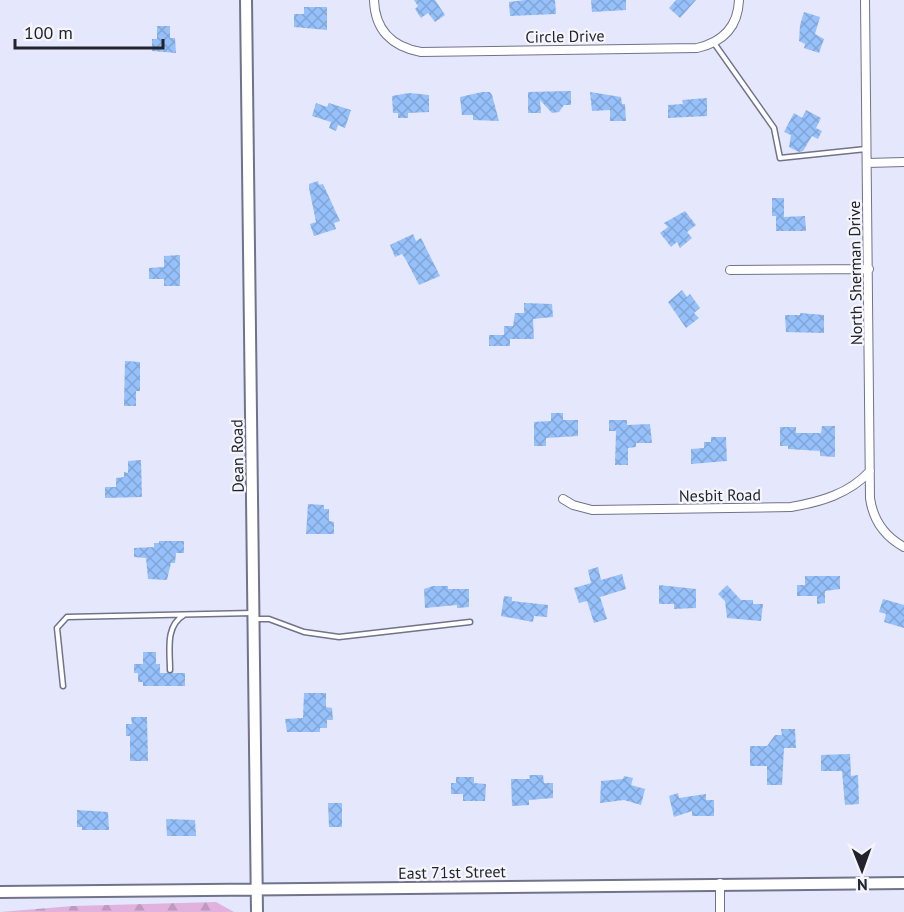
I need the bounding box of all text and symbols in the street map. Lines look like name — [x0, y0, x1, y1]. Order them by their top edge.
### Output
scale bar — [15, 12, 164, 50]
text: 100 m — [24, 21, 73, 44]
street label: Circle Drive — [525, 25, 605, 47]
street label: North Sherman Drive — [844, 201, 866, 345]
street label: Dean Road — [226, 419, 248, 493]
street label: Nesbit Road — [679, 484, 761, 506]
north arrow — [832, 840, 892, 900]
street label: East 71st Street — [398, 861, 507, 883]
text: N — [857, 875, 868, 895]

